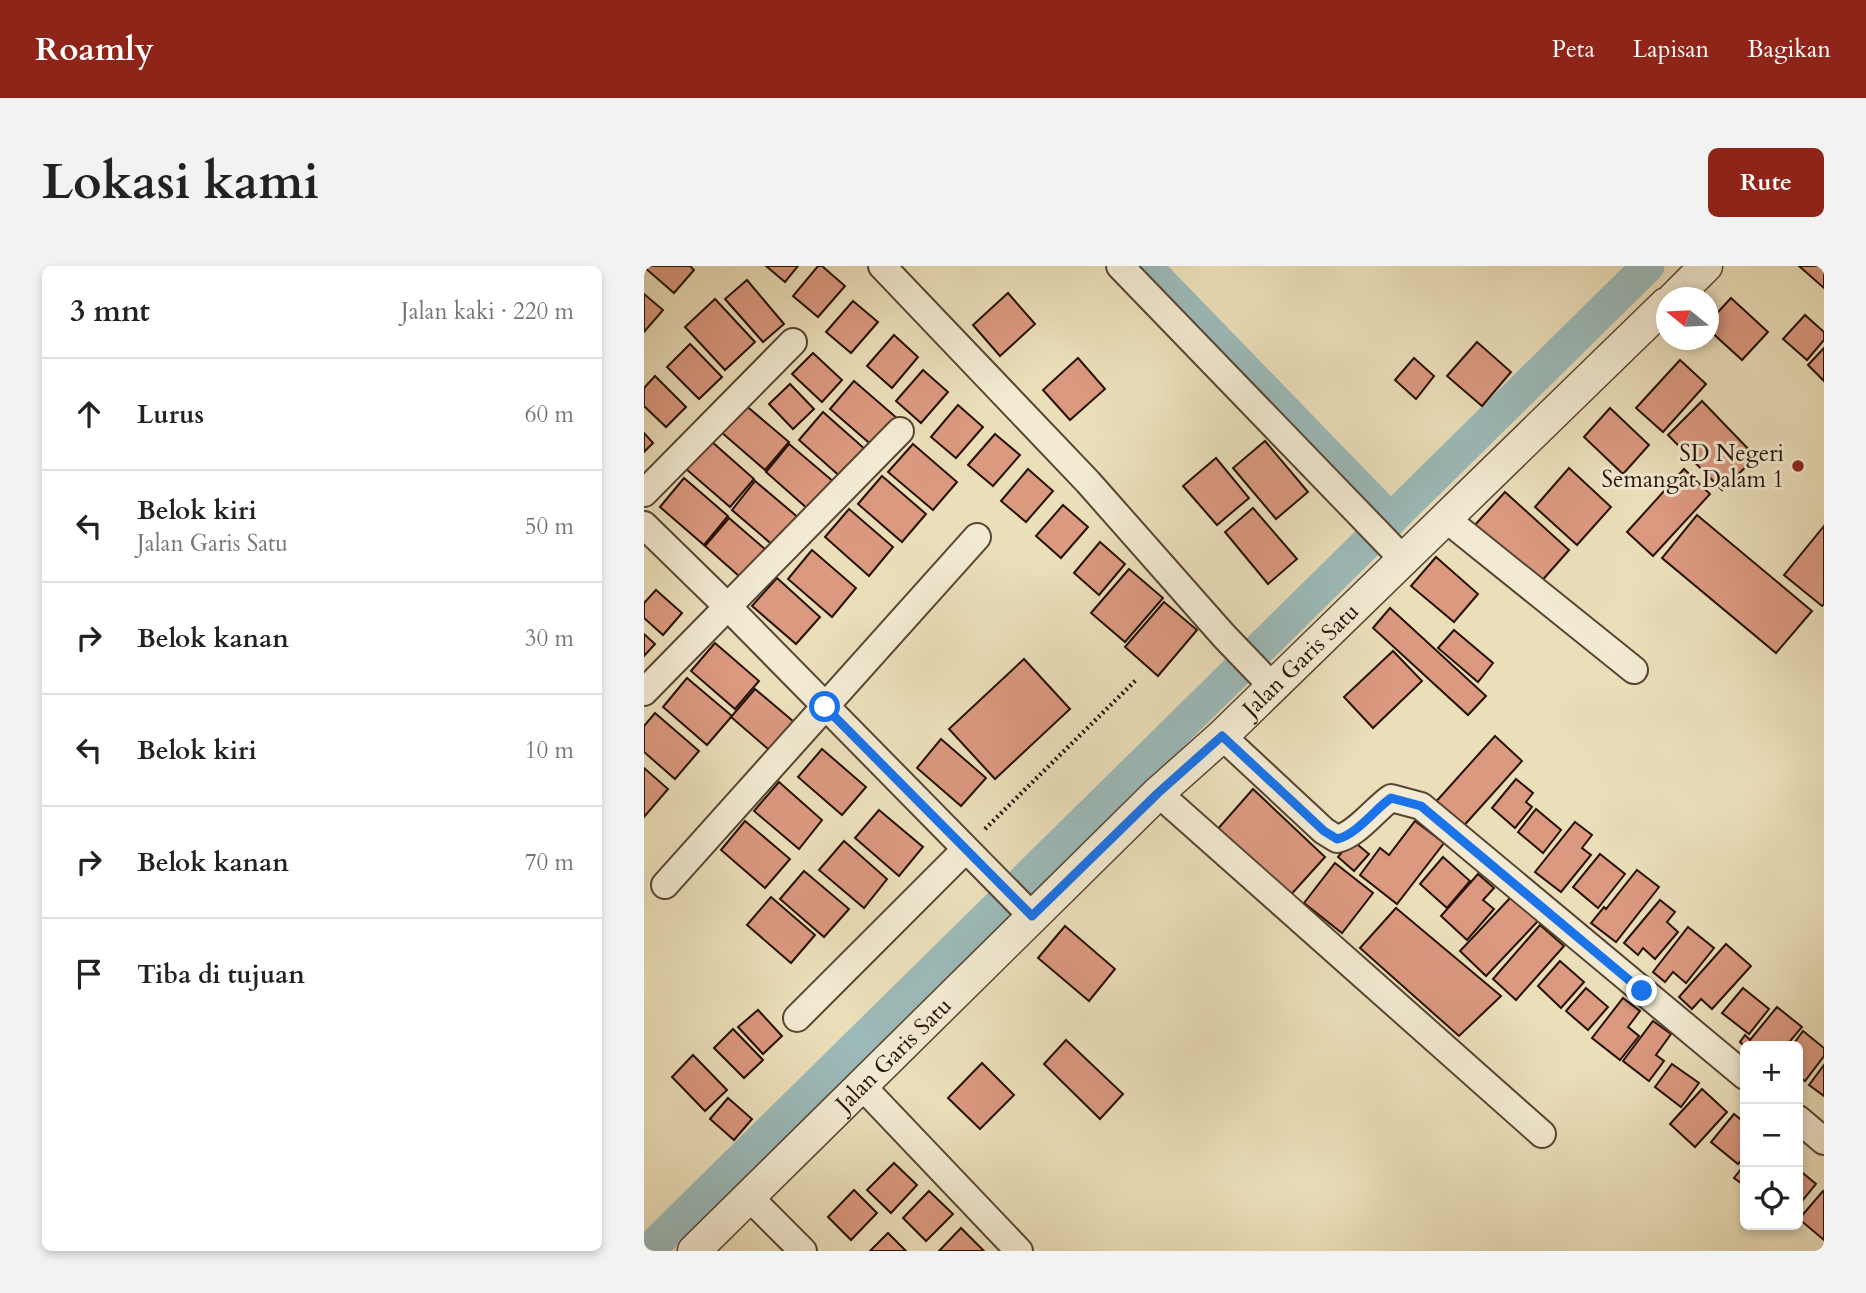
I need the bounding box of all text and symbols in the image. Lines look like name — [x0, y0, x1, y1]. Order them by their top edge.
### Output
text: Roamly — [35, 27, 154, 72]
text: Peta — [1552, 33, 1595, 66]
text: Lapisan — [1633, 33, 1709, 66]
text: Bagikan — [1747, 33, 1831, 66]
button: Rute — [1708, 148, 1824, 217]
text: Lokasi kami — [42, 149, 319, 216]
north arrow — [1656, 287, 1719, 350]
text: 3 mnt — [70, 291, 150, 332]
text: Jalan kaki · 220 m — [401, 296, 574, 327]
icon: ahead — [70, 395, 108, 433]
text: Lurus — [137, 397, 204, 432]
text: 60 m — [525, 399, 574, 430]
place label: SD Negeri Semangat Dalam 1 — [1601, 438, 1784, 495]
marker: SD Negeri Semangat Dalam 1 — [1790, 458, 1806, 474]
text: Belok kiri — [137, 493, 257, 528]
icon: left — [70, 507, 108, 545]
text: 50 m — [525, 511, 574, 542]
text: Jalan Garis Satu — [137, 528, 288, 559]
street label: Jalan Garis Satu — [1233, 596, 1365, 726]
icon: right — [70, 619, 108, 657]
text: Belok kanan — [137, 621, 289, 656]
text: 30 m — [525, 623, 574, 654]
route start — [809, 691, 840, 722]
icon: left — [70, 731, 108, 769]
text: Belok kiri — [137, 733, 257, 768]
text: 10 m — [525, 735, 574, 766]
icon: right — [70, 843, 108, 881]
text: Belok kanan — [137, 845, 289, 880]
text: 70 m — [525, 847, 574, 878]
icon: arrive — [70, 955, 108, 993]
text: Tiba di tujuan — [137, 957, 305, 992]
route end — [1626, 975, 1657, 1006]
street label: Jalan Garis Satu — [826, 990, 958, 1121]
map controls — [1740, 1041, 1803, 1230]
button: + — [1740, 1041, 1803, 1104]
button: − — [1740, 1104, 1803, 1167]
button: locate — [1740, 1167, 1803, 1230]

